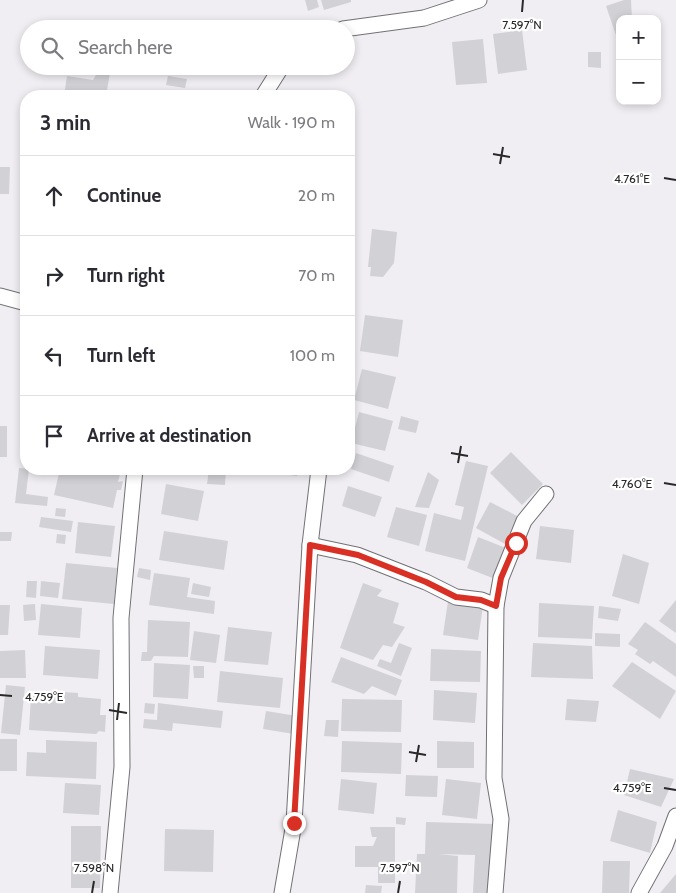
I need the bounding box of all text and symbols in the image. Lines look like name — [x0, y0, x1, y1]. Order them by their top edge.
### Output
map controls — [616, 15, 661, 105]
button: + — [616, 15, 661, 60]
text: 7.597°N — [502, 17, 542, 32]
search box — [20, 20, 355, 75]
icon: search — [38, 34, 66, 62]
text: Search here — [78, 36, 172, 59]
button: − — [616, 60, 661, 105]
text: 3 min — [40, 110, 91, 135]
text: Walk · 190 m — [248, 113, 335, 132]
text: 4.761°E — [614, 171, 650, 186]
icon: ahead — [40, 182, 68, 210]
text: Continue — [87, 184, 161, 207]
text: 20 m — [298, 186, 335, 205]
icon: right — [40, 262, 68, 290]
text: Turn right — [87, 264, 165, 287]
text: 70 m — [298, 266, 335, 285]
icon: left — [40, 342, 68, 370]
text: Turn left — [87, 344, 155, 367]
text: 100 m — [290, 346, 335, 365]
icon: arrive — [40, 422, 68, 450]
text: Arrive at destination — [87, 424, 251, 447]
text: 4.760°E — [612, 476, 653, 491]
route start — [505, 532, 528, 555]
text: 4.759°E — [25, 689, 64, 704]
text: 4.759°E — [613, 780, 652, 795]
route end — [283, 812, 306, 835]
text: 7.598°N — [74, 860, 114, 875]
text: 7.597°N — [380, 860, 420, 875]

